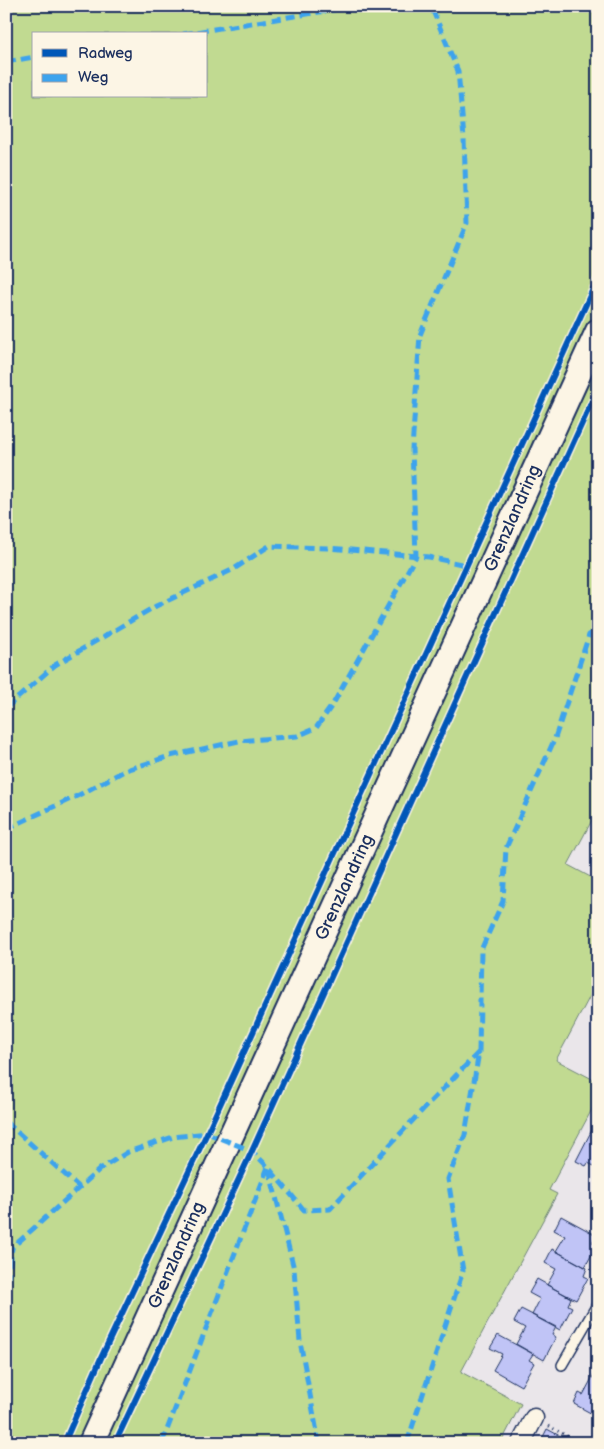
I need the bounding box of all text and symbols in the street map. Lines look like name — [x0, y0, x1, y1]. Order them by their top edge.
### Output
legend — [32, 32, 208, 98]
text: Radweg — [78, 44, 133, 63]
text: Weg — [78, 68, 108, 87]
street label: Grenzlandring — [480, 461, 545, 575]
street label: Grenzlandring — [311, 831, 378, 944]
street label: Grenzlandring — [144, 1198, 209, 1312]

